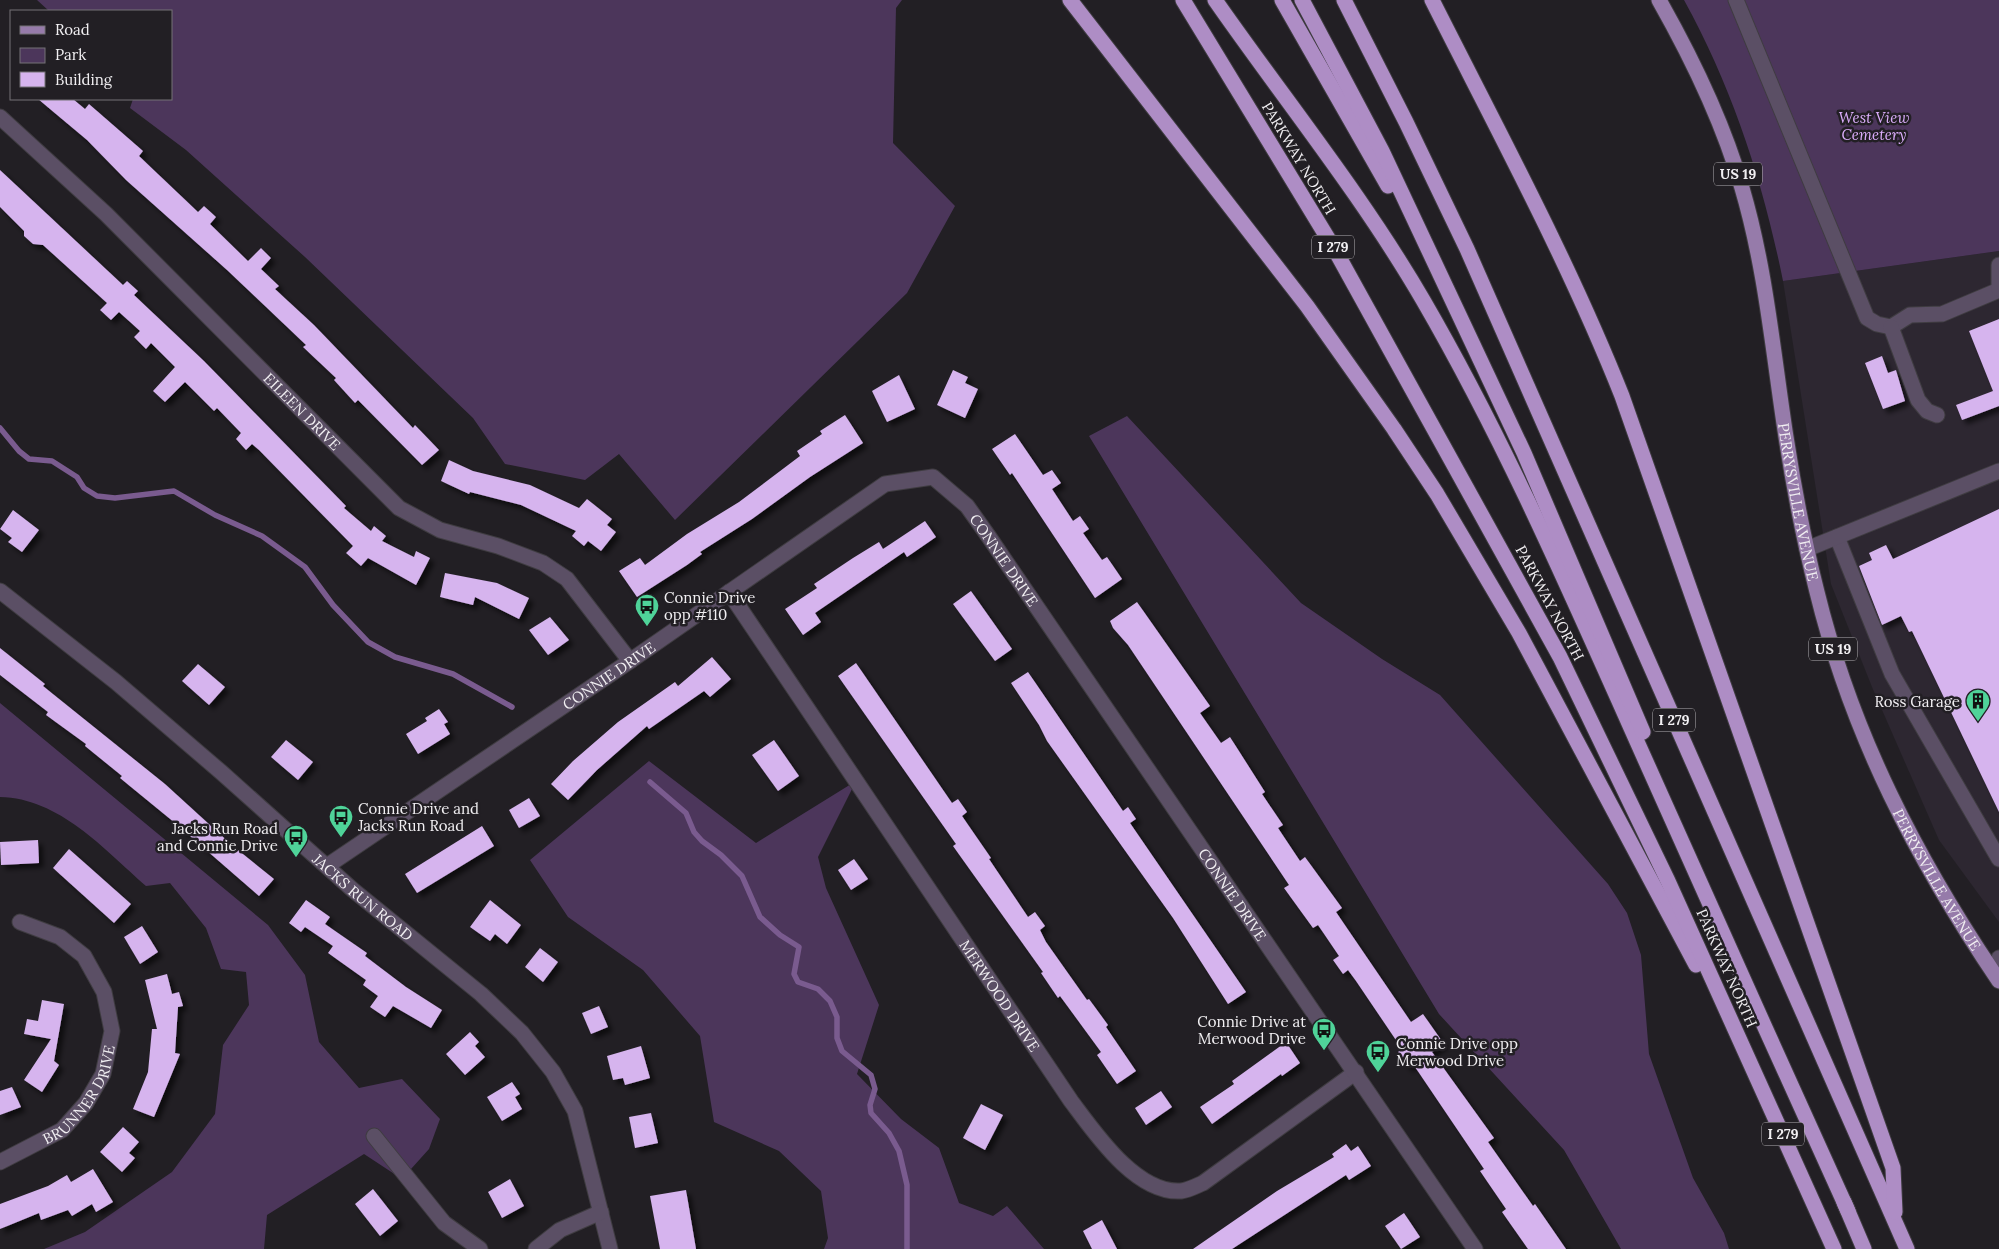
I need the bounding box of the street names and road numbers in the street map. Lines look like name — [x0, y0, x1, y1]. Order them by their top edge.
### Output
street label: PARKWAY NORTH — [1258, 98, 1340, 218]
road number: US 19 — [1714, 162, 1762, 185]
road number: I 279 — [1312, 236, 1354, 258]
street label: EILEEN DRIVE — [260, 368, 345, 454]
street label: PERRYSVILLE AVENUE — [1774, 421, 1823, 583]
street label: CONNIE DRIVE — [966, 510, 1043, 610]
street label: PARKWAY NORTH — [1512, 542, 1588, 664]
street label: CONNIE DRIVE — [559, 637, 659, 714]
road number: US 19 — [1809, 638, 1857, 661]
road number: I 279 — [1653, 708, 1695, 732]
street label: PERRYSVILLE AVENUE — [1889, 805, 1986, 954]
street label: CONNIE DRIVE — [1195, 844, 1271, 944]
street label: JACKS RUN ROAD — [308, 849, 417, 945]
street label: PARKWAY NORTH — [1692, 906, 1762, 1030]
street label: MERWOOD DRIVE — [956, 936, 1044, 1055]
street label: BRUNNER DRIVE — [39, 1043, 118, 1148]
road number: I 279 — [1762, 1122, 1804, 1146]

